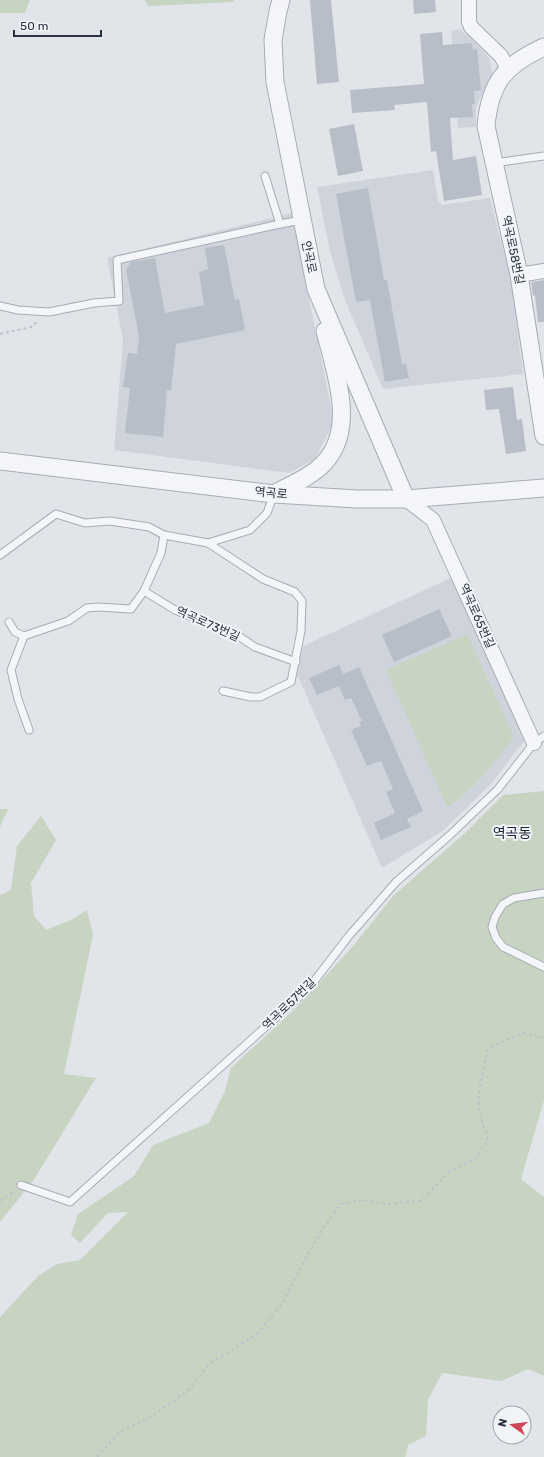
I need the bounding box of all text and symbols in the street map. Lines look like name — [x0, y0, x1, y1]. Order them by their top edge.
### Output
scale bar — [14, 12, 101, 38]
text: 50 m — [20, 19, 48, 33]
street label: 역곡로58번길 — [499, 214, 527, 286]
street label: 안곡로 — [299, 239, 319, 275]
street label: 역곡로 — [254, 485, 288, 501]
street label: 역곡로65번길 — [456, 581, 498, 651]
street label: 역곡로73번길 — [174, 604, 242, 644]
district label: 역곡동 — [493, 825, 531, 842]
street label: 역곡로57번길 — [260, 975, 318, 1033]
north arrow — [492, 1405, 532, 1445]
text: N — [496, 1417, 510, 1428]

